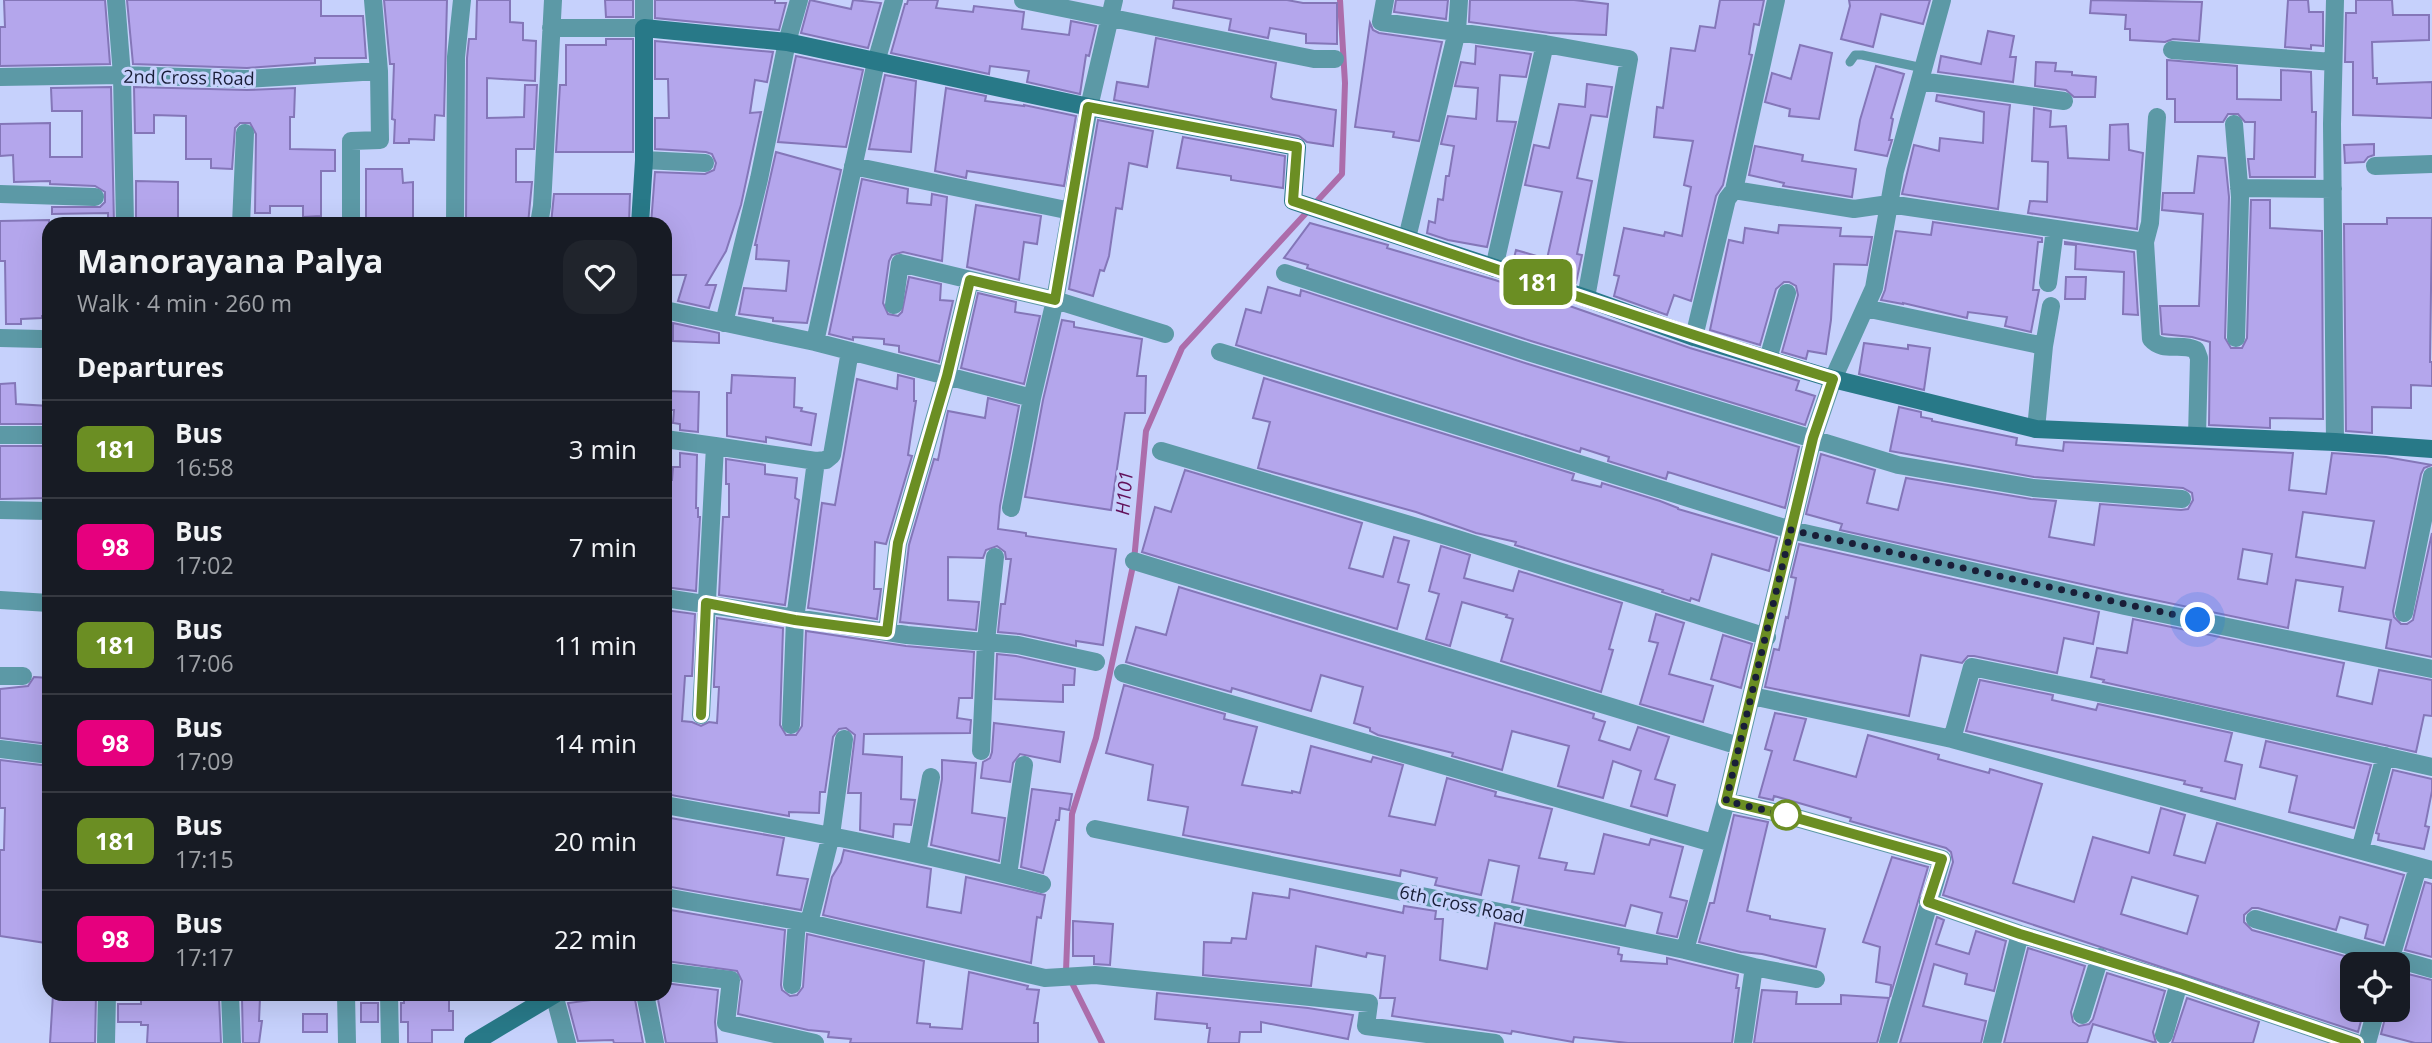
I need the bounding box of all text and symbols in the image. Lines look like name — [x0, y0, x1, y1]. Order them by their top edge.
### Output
street label: 2nd Cross Road — [123, 64, 255, 90]
text: Manorayana Palya — [77, 238, 383, 283]
button: heart — [563, 240, 637, 314]
line badge: 181 — [1498, 259, 1578, 305]
text: 181 — [1517, 265, 1559, 298]
text: Walk · 4 min · 260 m — [77, 287, 292, 319]
text: Departures — [77, 349, 224, 385]
text: Bus — [175, 415, 222, 451]
text: 3 min — [569, 431, 637, 467]
text: 181 — [95, 432, 136, 465]
text: 16:58 — [175, 451, 234, 483]
water label: H101 — [1109, 470, 1139, 516]
text: Bus — [175, 513, 222, 549]
text: 7 min — [569, 529, 637, 565]
text: 98 — [102, 530, 129, 563]
text: 17:02 — [175, 549, 234, 581]
your location — [2180, 602, 2215, 637]
text: Bus — [175, 611, 222, 647]
text: 11 min — [554, 627, 637, 663]
text: 181 — [95, 628, 136, 661]
text: 17:06 — [175, 647, 234, 679]
text: Bus — [175, 709, 222, 745]
text: 14 min — [554, 725, 637, 761]
text: 98 — [102, 726, 129, 759]
text: 17:09 — [175, 745, 234, 777]
unlabelled marker — [1771, 800, 1801, 830]
text: Bus — [175, 807, 222, 843]
text: 20 min — [554, 823, 637, 859]
text: 181 — [95, 824, 136, 857]
text: 17:15 — [175, 843, 234, 875]
street label: 6th Cross Road — [1398, 879, 1526, 929]
text: Bus — [175, 905, 222, 941]
text: 22 min — [554, 921, 637, 957]
text: 98 — [102, 922, 129, 955]
text: 17:17 — [175, 941, 234, 973]
map controls — [2340, 952, 2410, 1022]
button: locate — [2340, 952, 2410, 1022]

